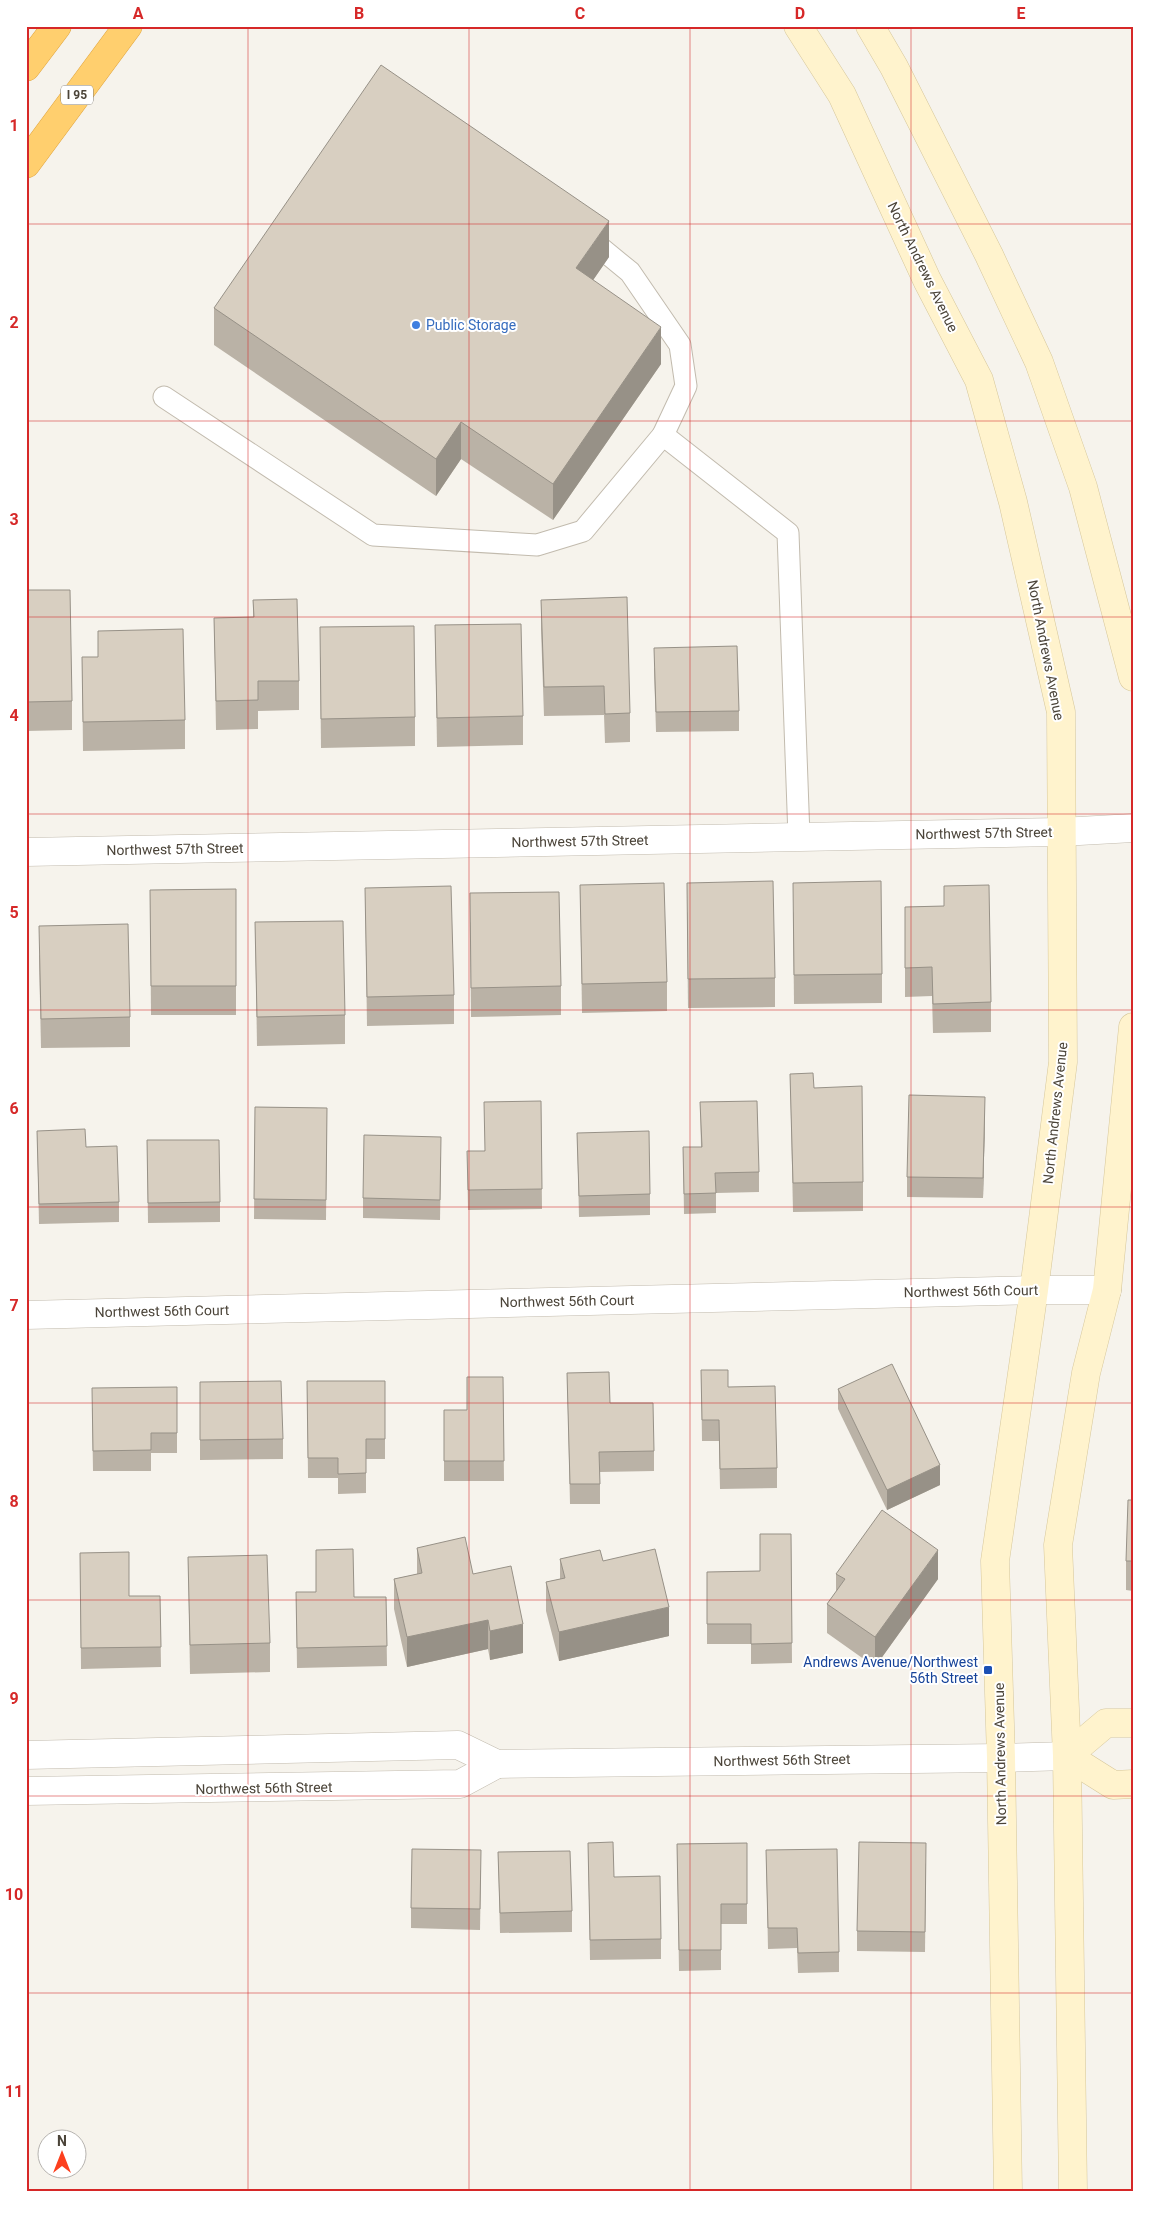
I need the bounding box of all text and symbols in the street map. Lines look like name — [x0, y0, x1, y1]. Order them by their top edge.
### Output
text: A — [133, 4, 144, 23]
text: B — [354, 4, 364, 23]
text: C — [575, 4, 585, 23]
text: D — [795, 4, 805, 23]
text: E — [1017, 4, 1026, 23]
road number: I 95 — [61, 86, 93, 104]
text: 1 — [9, 116, 19, 135]
street label: North Andrews Avenue — [885, 199, 961, 335]
text: 2 — [9, 313, 19, 332]
place label: Public Storage — [426, 317, 516, 333]
marker: Public Storage — [410, 319, 422, 331]
text: 3 — [9, 510, 19, 529]
street label: North Andrews Avenue — [1025, 578, 1067, 722]
text: 4 — [9, 706, 19, 725]
street label: Northwest 57th Street — [915, 824, 1053, 842]
street label: Northwest 57th Street — [511, 832, 649, 850]
street label: Northwest 57th Street — [106, 840, 244, 858]
text: 5 — [9, 903, 19, 922]
street label: North Andrews Avenue — [1040, 1041, 1070, 1185]
text: 6 — [9, 1099, 19, 1118]
street label: Northwest 56th Court — [904, 1282, 1039, 1300]
street label: Northwest 56th Court — [500, 1292, 635, 1310]
text: 7 — [9, 1296, 19, 1315]
street label: Northwest 56th Court — [95, 1302, 230, 1320]
text: 8 — [9, 1492, 19, 1511]
place label: Andrews Avenue/Northwest 56th Street — [803, 1654, 978, 1686]
marker: Andrews Avenue/Northwest 56th Street — [982, 1664, 994, 1676]
street label: North Andrews Avenue — [991, 1683, 1009, 1825]
text: 9 — [9, 1689, 19, 1708]
street label: Northwest 56th Street — [713, 1751, 851, 1769]
street label: Northwest 56th Street — [195, 1779, 333, 1797]
text: 10 — [5, 1885, 23, 1904]
text: 11 — [5, 2082, 23, 2101]
north arrow — [38, 2130, 88, 2180]
text: N — [57, 2133, 67, 2149]

